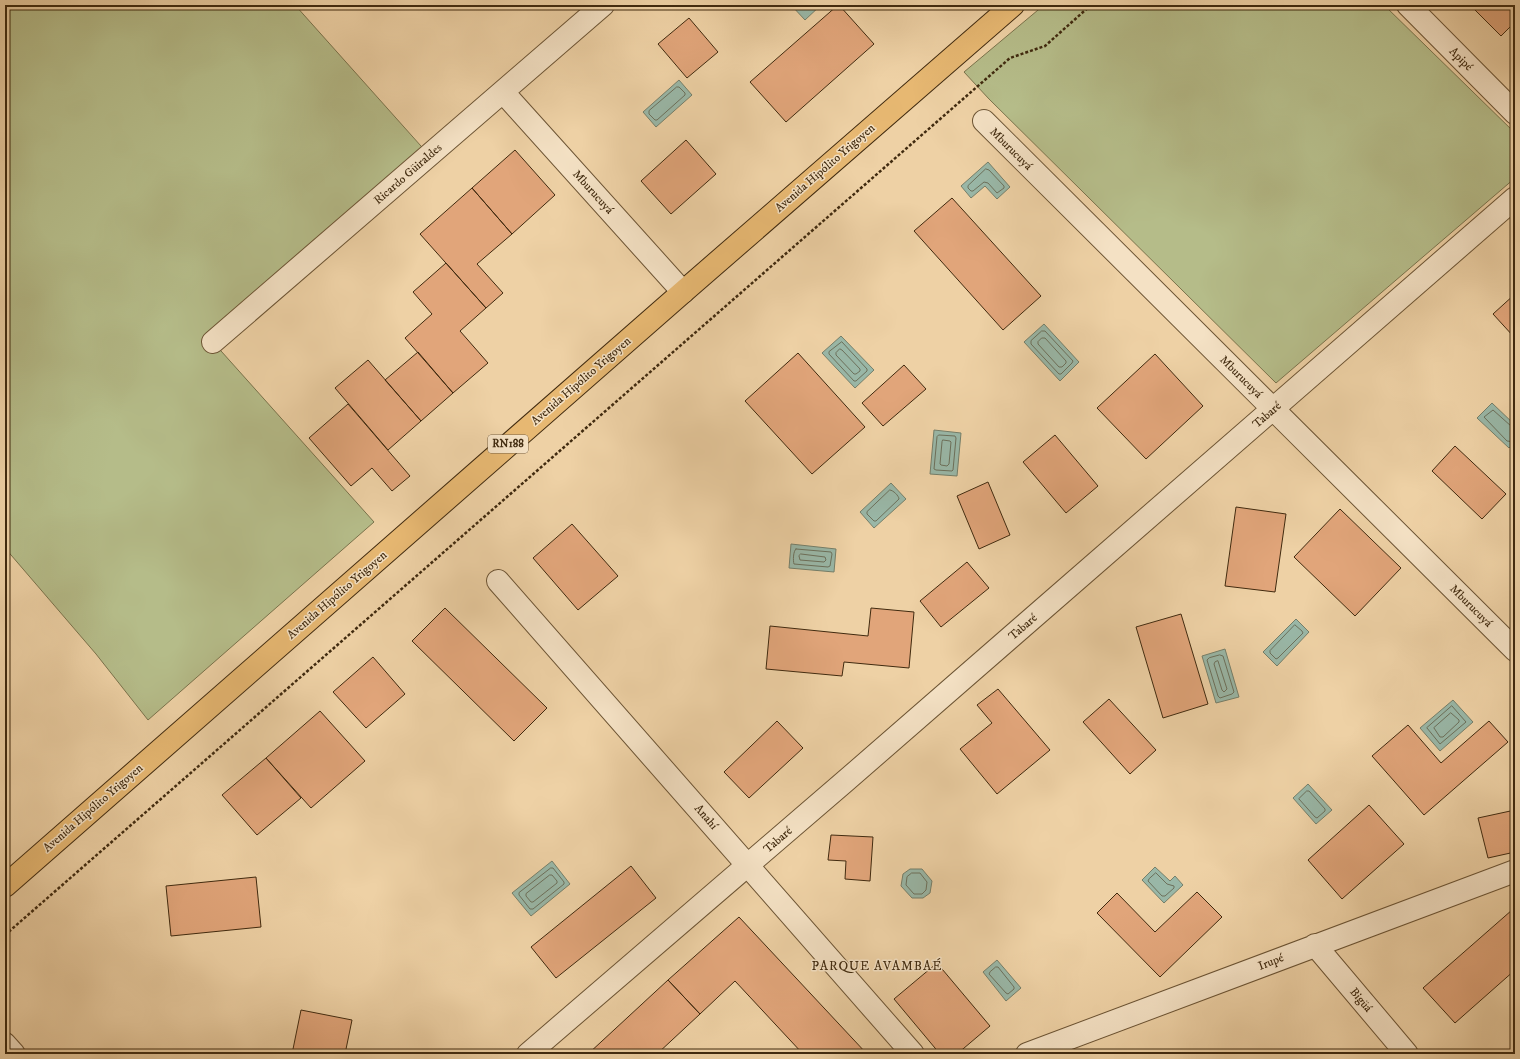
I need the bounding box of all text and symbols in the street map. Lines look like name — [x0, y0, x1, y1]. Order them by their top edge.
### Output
street label: Apipé — [1446, 44, 1476, 74]
street label: Avenida Hipólito Yrigoyen — [772, 120, 879, 215]
street label: Mburucuyá — [986, 124, 1036, 174]
street label: Ricardo Güiraldes — [371, 140, 445, 208]
street label: Mburucuyá — [569, 167, 617, 218]
street label: Avenida Hipólito Yrigoyen — [528, 333, 635, 428]
street label: Mburucuyá — [1216, 352, 1266, 402]
street label: Tabaré — [1250, 398, 1284, 432]
road number: RN188 — [488, 435, 528, 453]
street label: Avenida Hipólito Yrigoyen — [284, 547, 391, 642]
street label: Mburucuyá — [1446, 581, 1496, 631]
street label: Tabaré — [1006, 610, 1040, 644]
street label: Avenida Hipólito Yrigoyen — [40, 760, 147, 855]
street label: Anahí — [691, 801, 722, 833]
street label: Tabaré — [761, 823, 795, 857]
street label: Irupé — [1256, 950, 1286, 974]
district label: PARQUE AVAMBAÉ — [811, 958, 943, 974]
street label: Bigüá — [1346, 985, 1376, 1016]

